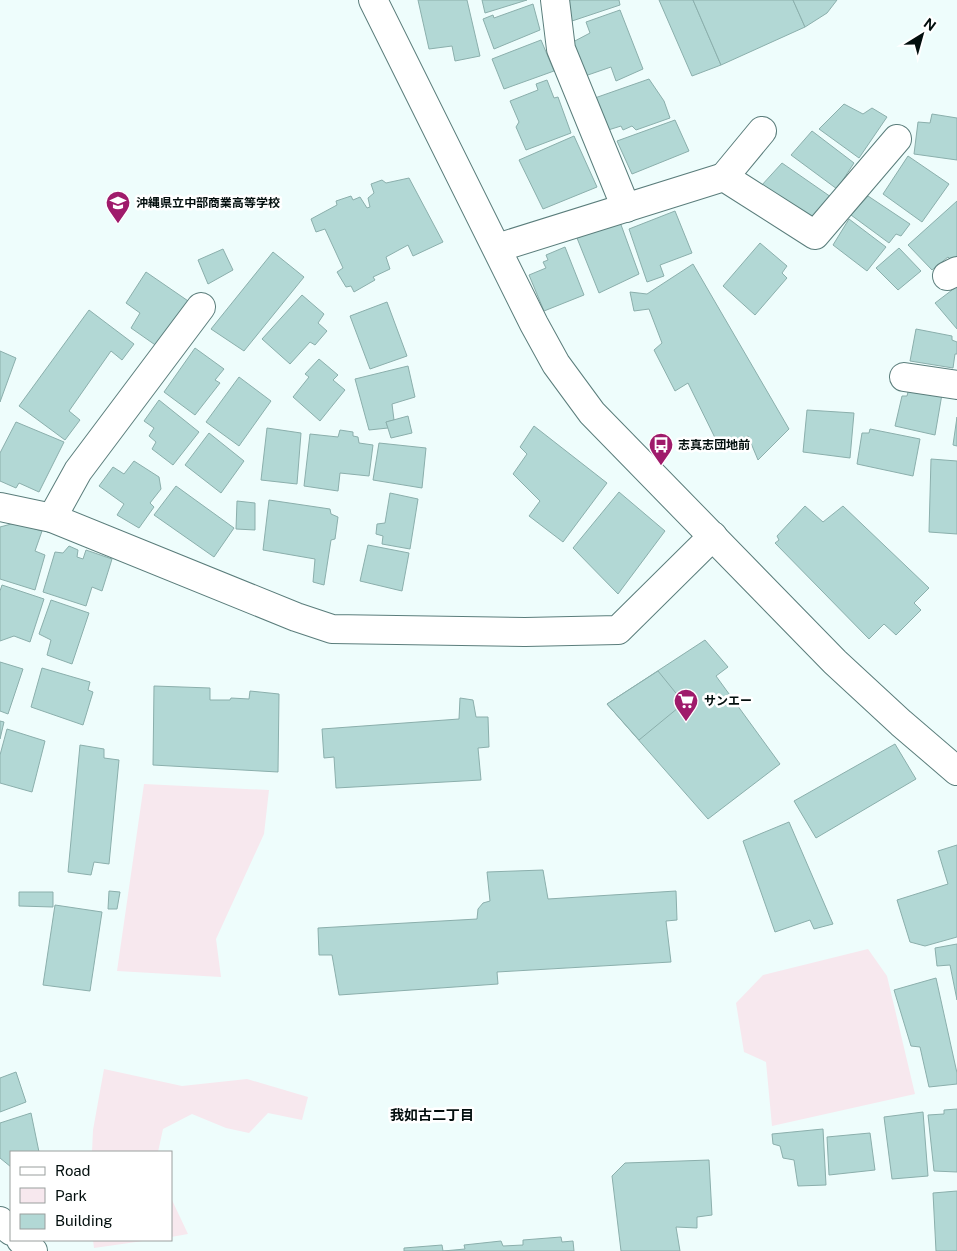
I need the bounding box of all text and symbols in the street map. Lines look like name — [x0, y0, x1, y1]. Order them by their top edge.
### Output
north arrow — [897, 10, 947, 60]
text: N — [921, 15, 939, 34]
school or university icon: 沖縄県立中部商業高等学校 — [105, 190, 131, 224]
place label: 沖縄県立中部商業高等学校 — [136, 196, 280, 210]
bus stop icon: 志真志団地前 — [648, 432, 674, 466]
place label: 志真志団地前 — [678, 438, 750, 452]
supermarket icon: サンエー — [673, 688, 699, 722]
place label: サンエー — [704, 694, 752, 708]
district label: 我如古二丁目 — [390, 1107, 474, 1123]
legend — [10, 1151, 172, 1241]
text: Road — [55, 1162, 91, 1179]
text: Park — [55, 1187, 87, 1204]
text: Building — [55, 1212, 113, 1229]

